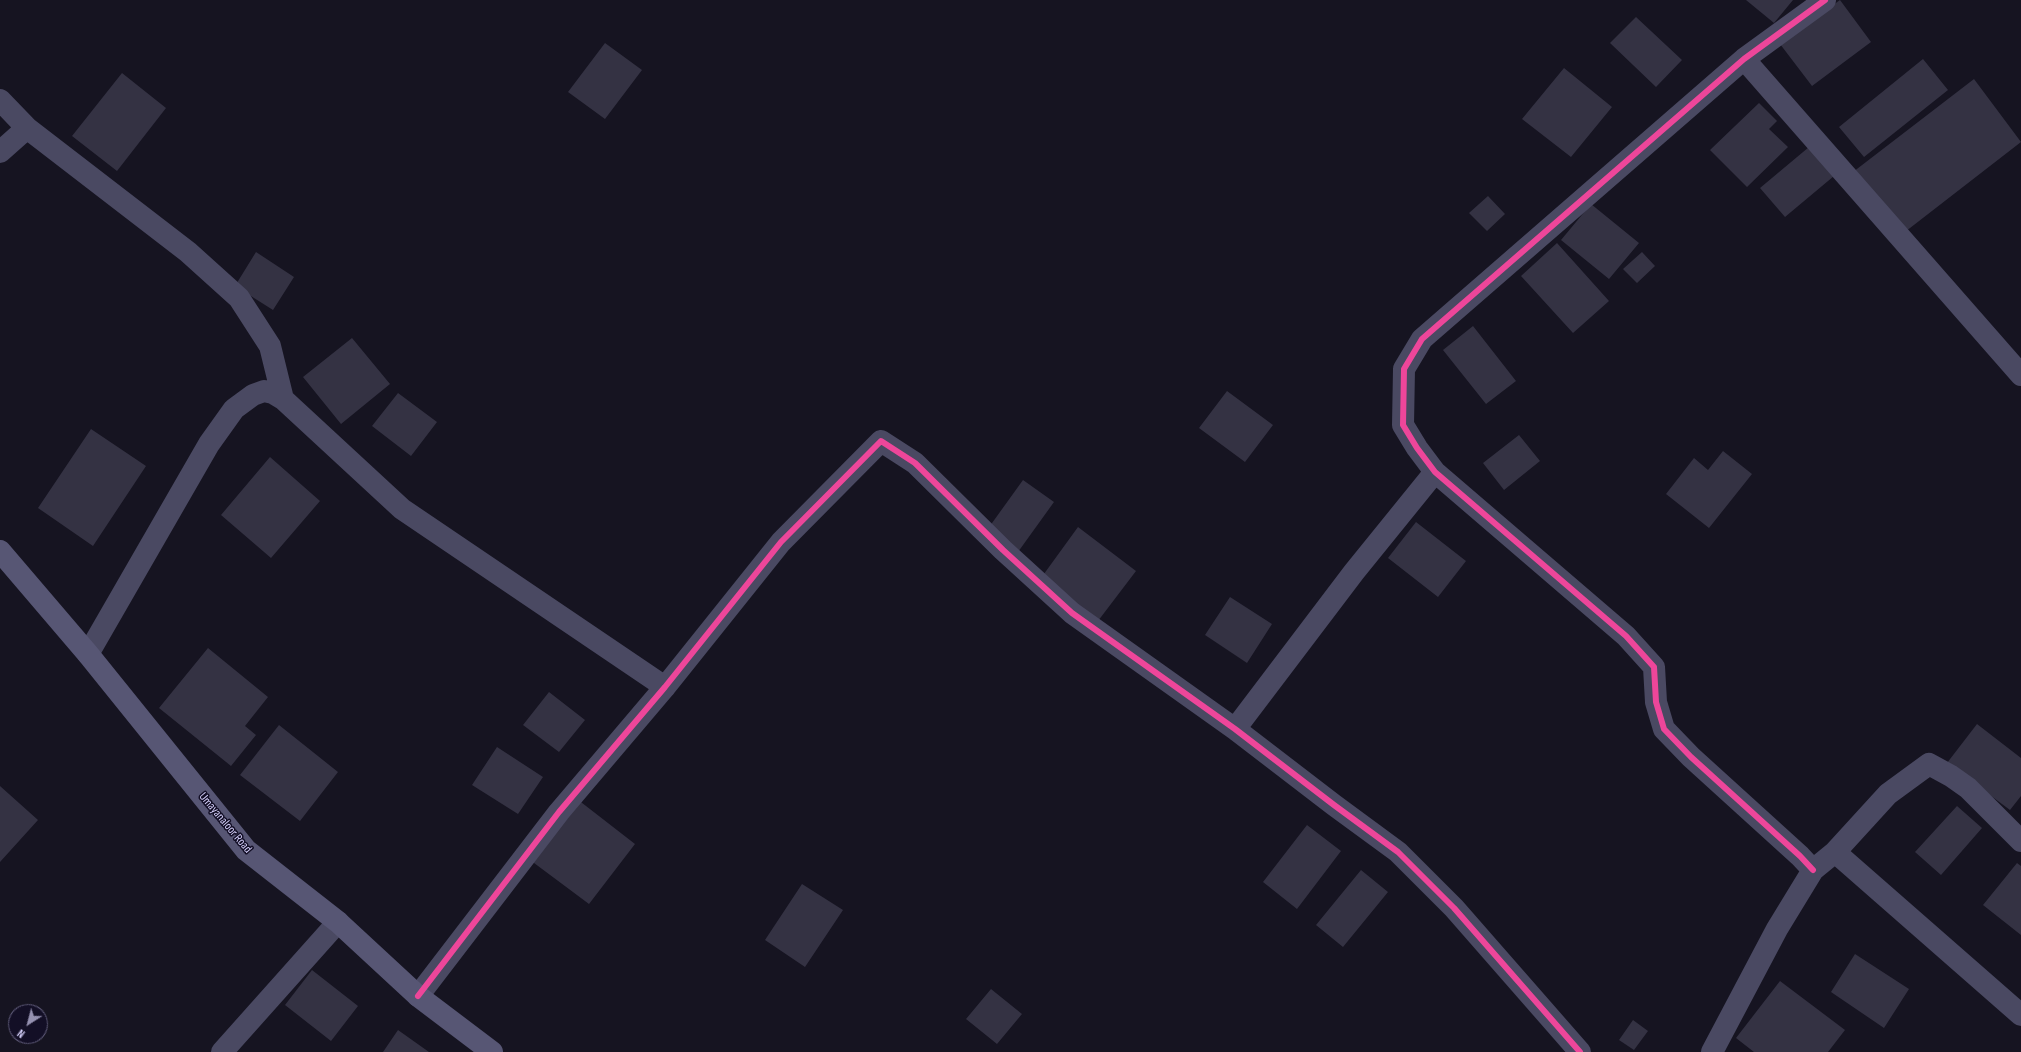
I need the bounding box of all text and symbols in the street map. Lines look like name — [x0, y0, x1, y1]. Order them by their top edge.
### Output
street label: Umayanaloor Road — [196, 790, 254, 856]
north arrow — [8, 1004, 48, 1044]
text: N — [15, 1026, 27, 1040]

